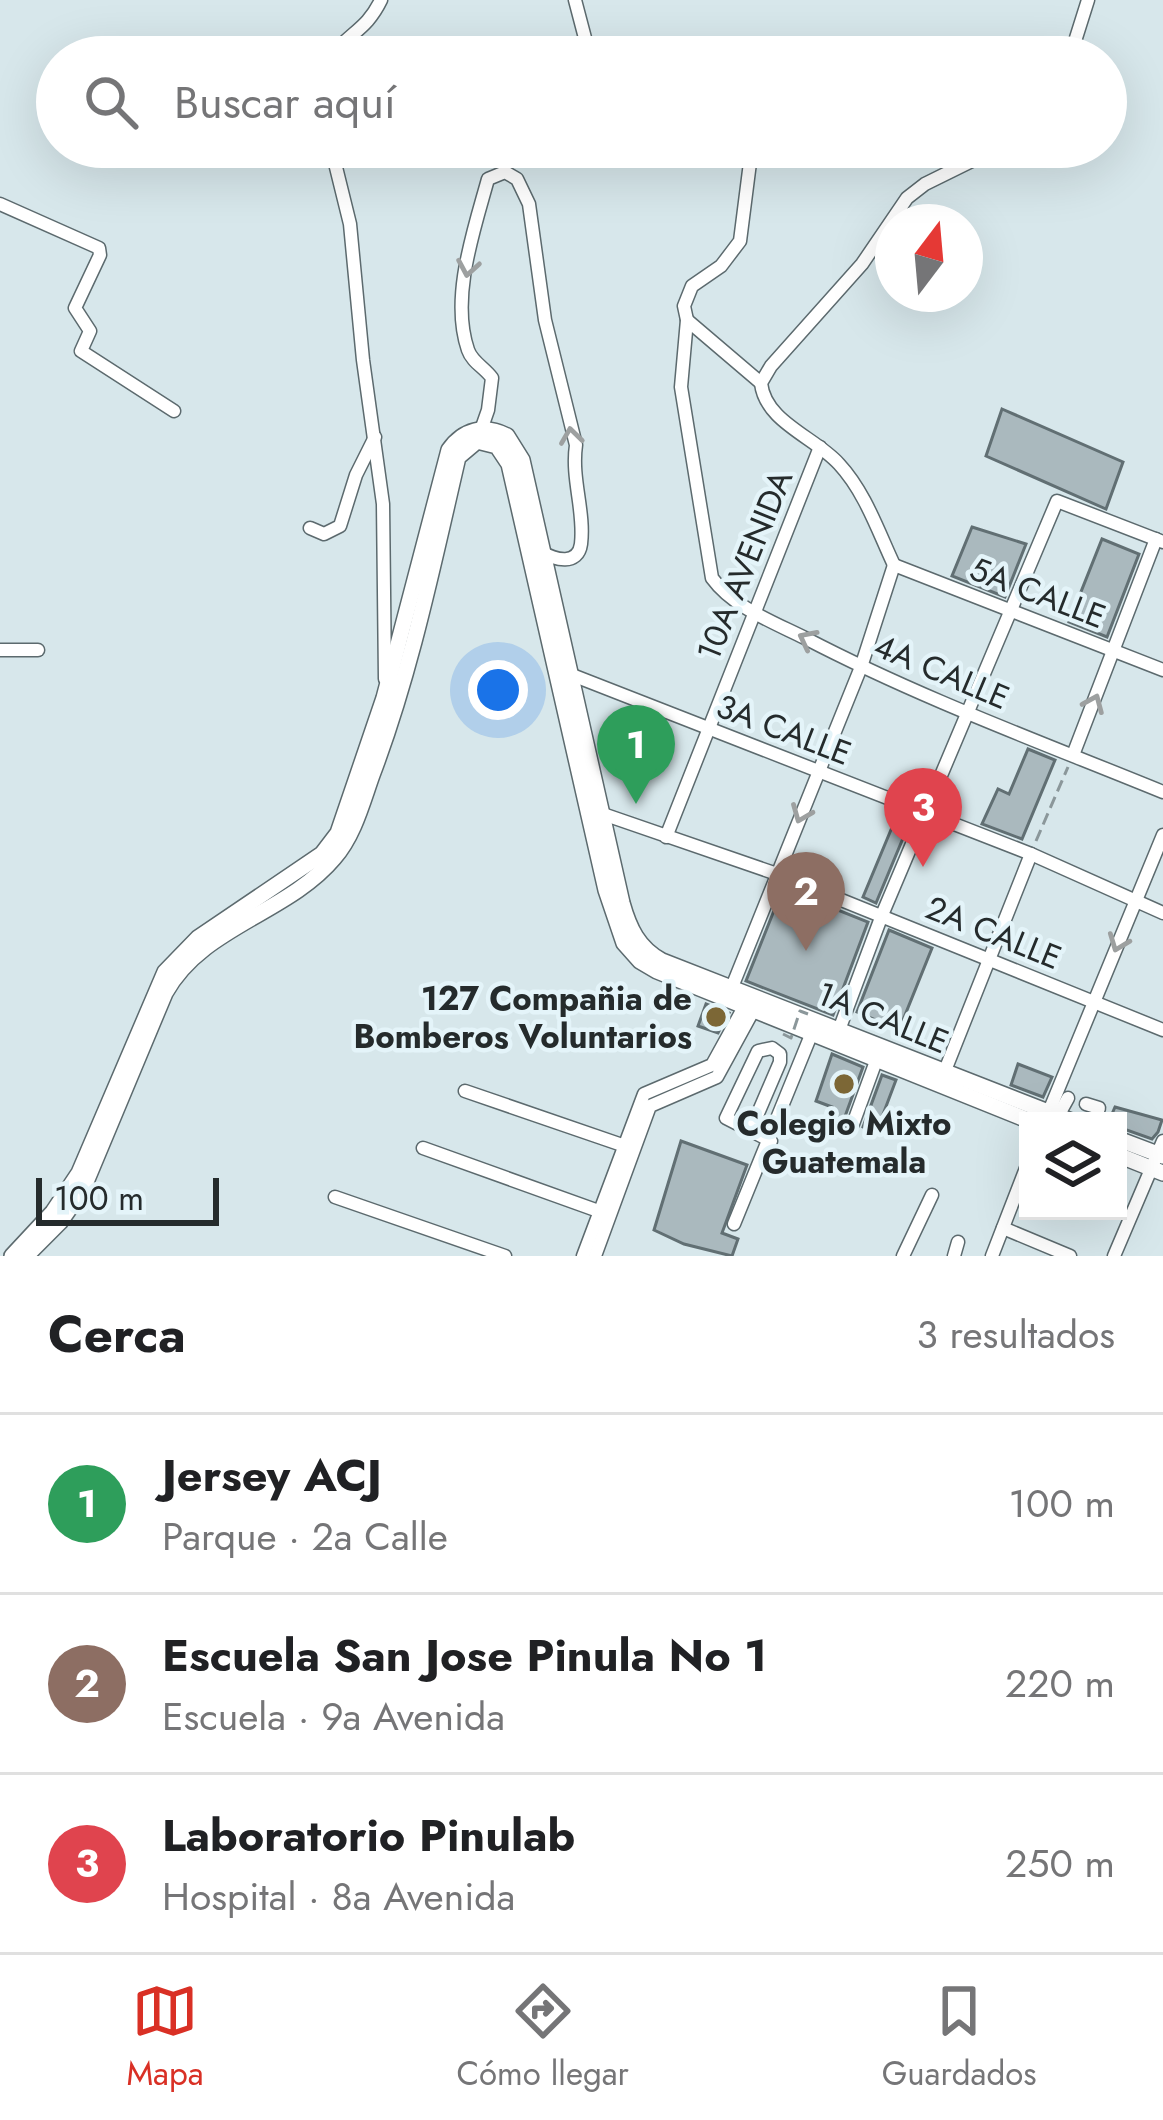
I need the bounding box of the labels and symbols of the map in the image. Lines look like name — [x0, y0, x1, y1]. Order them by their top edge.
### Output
north arrow — [875, 204, 983, 312]
one-way arrow — [456, 257, 482, 277]
one-way arrow — [559, 426, 585, 445]
street label: 10A AVENIDA — [685, 463, 804, 667]
street label: 5A CALLE — [963, 545, 1113, 640]
street label: 4A CALLE — [867, 622, 1017, 721]
one-way arrow — [798, 630, 819, 654]
your location — [468, 660, 528, 720]
street label: 3A CALLE — [710, 682, 858, 777]
one-way arrow — [1080, 694, 1104, 715]
pin: 1 — [597, 705, 675, 804]
pin: 3 — [884, 768, 962, 867]
one-way arrow — [791, 803, 815, 824]
pin: 2 — [767, 852, 845, 951]
street label: 2A CALLE — [919, 884, 1069, 981]
one-way arrow — [1108, 932, 1133, 953]
street label: 1A CALLE — [810, 970, 956, 1065]
place label: 127 Compañia de Bomberos Voluntarios — [353, 975, 692, 1060]
marker: 127 Compañia de Bomberos Voluntarios — [703, 1004, 729, 1030]
marker: Colegio Mixto Guatemala — [831, 1071, 857, 1097]
place label: Colegio Mixto Guatemala — [736, 1100, 952, 1185]
scale bar — [36, 1172, 219, 1225]

